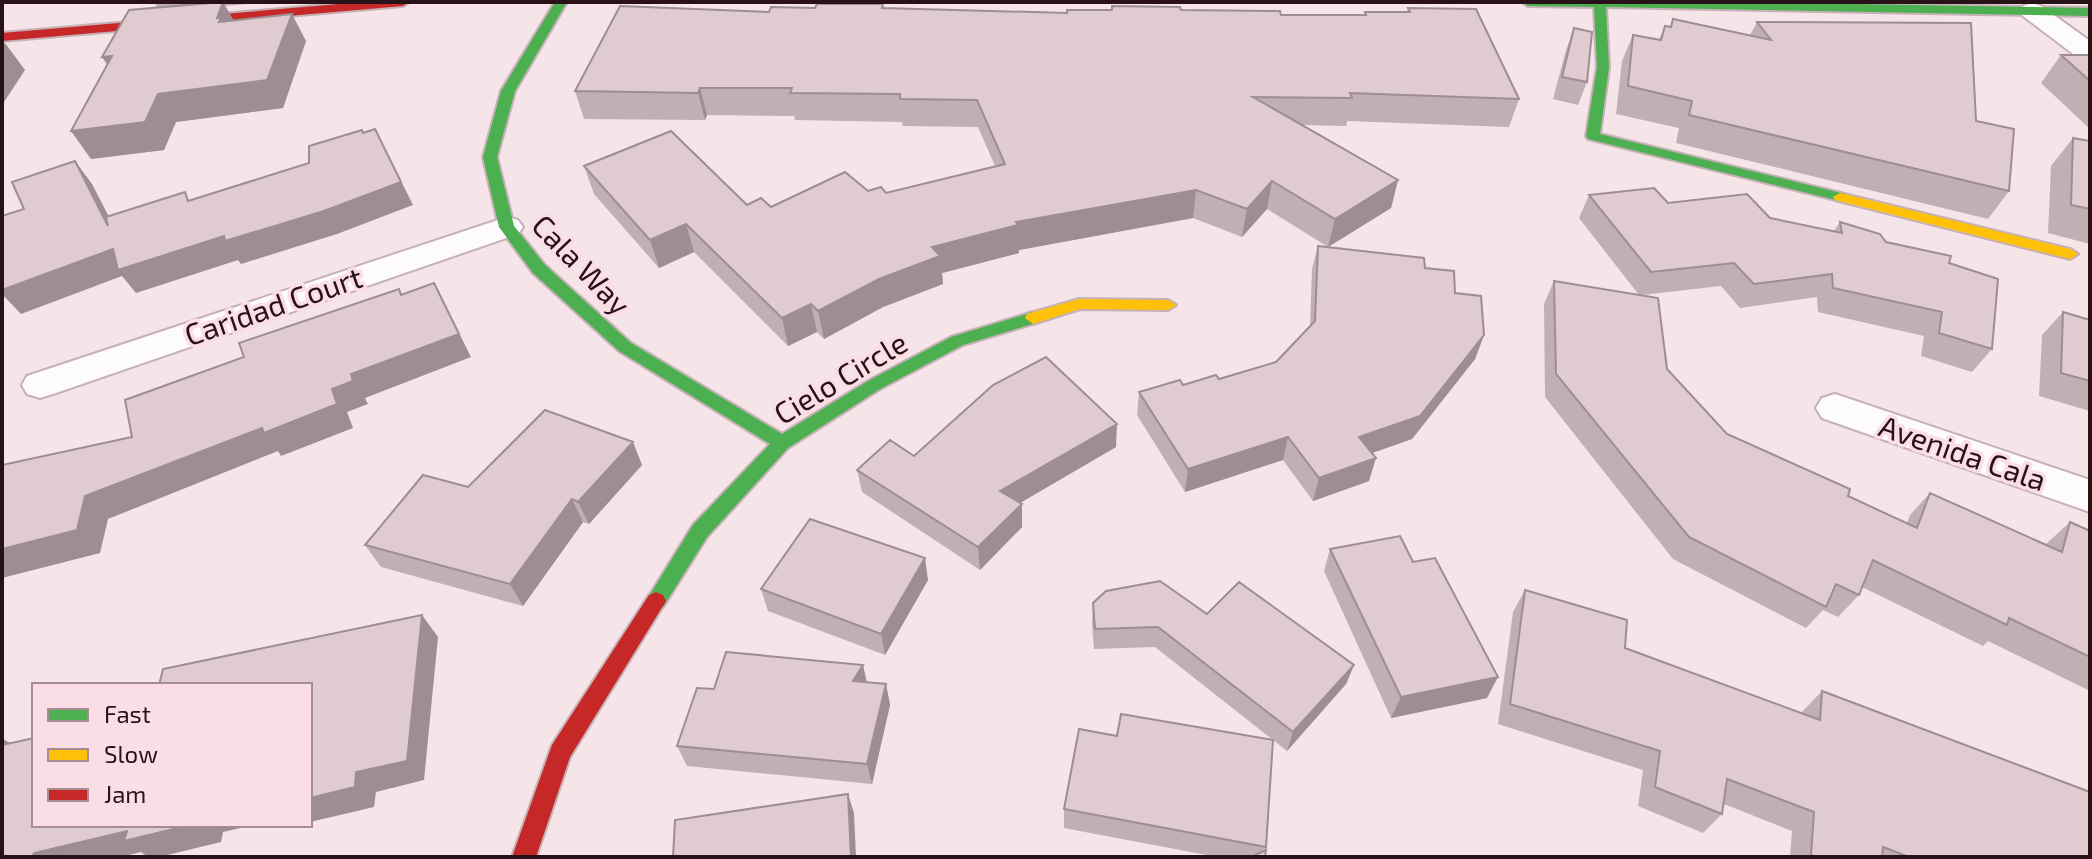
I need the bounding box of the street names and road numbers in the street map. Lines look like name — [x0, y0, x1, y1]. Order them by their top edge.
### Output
street label: Cala Way — [525, 206, 639, 322]
street label: Caridad Court — [180, 258, 366, 352]
street label: Cielo Circle — [767, 323, 913, 431]
street label: Avenida Cala — [1875, 407, 2051, 497]

